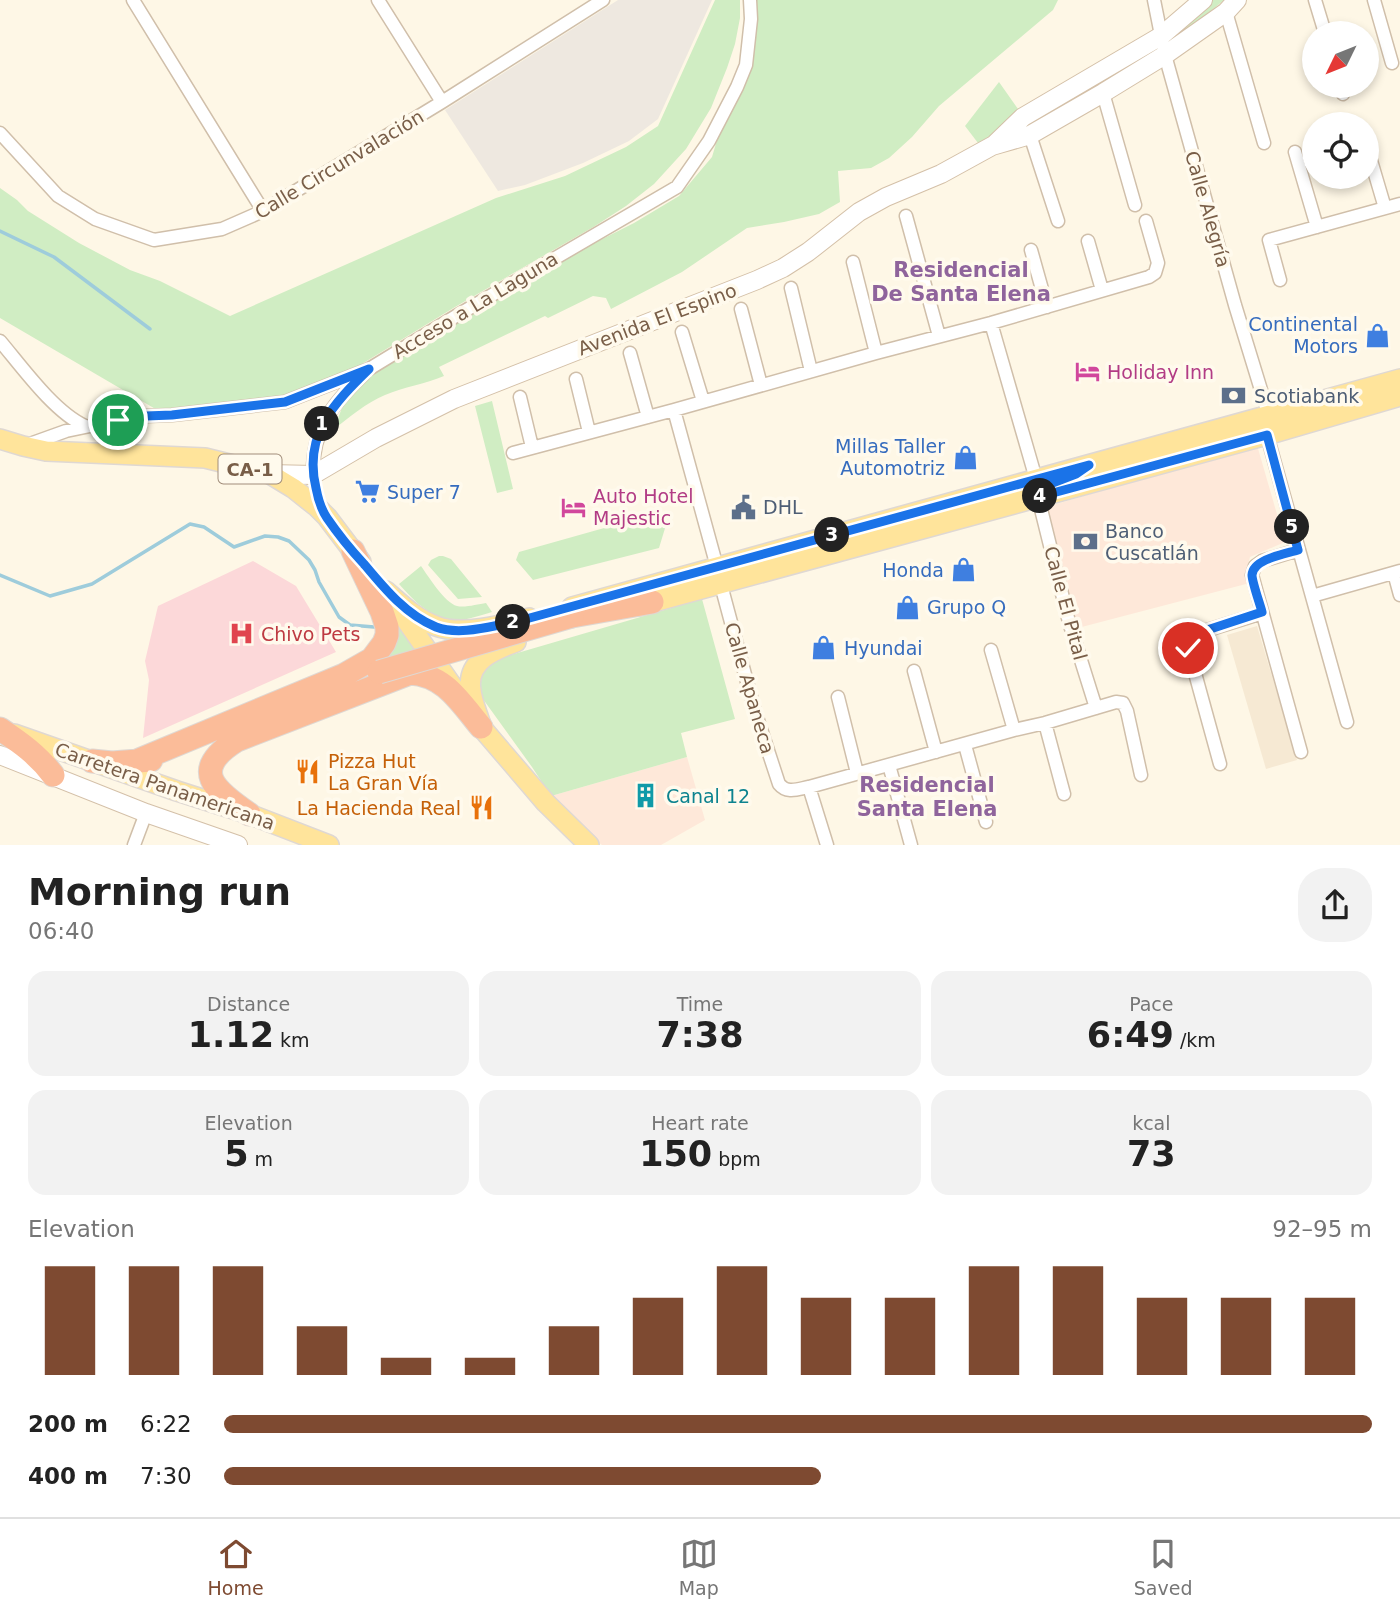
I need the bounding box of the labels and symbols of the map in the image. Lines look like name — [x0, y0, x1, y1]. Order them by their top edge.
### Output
north arrow — [1302, 21, 1379, 98]
street label: Calle Circunvalación — [251, 105, 427, 223]
street label: Calle Alegría — [1181, 148, 1235, 270]
street label: Acceso a La Laguna — [388, 247, 562, 363]
district label: Residencial De Santa Elena — [871, 258, 1051, 306]
street label: Avenida El Espino — [575, 279, 739, 359]
place label: Continental Motors — [1248, 313, 1358, 357]
shop icon: Continental Motors — [1364, 321, 1392, 349]
hotel icon: Holiday Inn — [1073, 358, 1101, 386]
place label: Holiday Inn — [1107, 361, 1214, 383]
bank icon: Scotiabank — [1220, 382, 1248, 410]
place label: Scotiabank — [1254, 385, 1359, 407]
pin — [88, 390, 148, 450]
pin: 1 — [304, 406, 340, 442]
place label: Millas Taller Automotriz — [835, 435, 945, 479]
shop icon: Millas Taller Automotriz — [951, 443, 979, 471]
road number: CA-1 — [218, 454, 282, 484]
supermarket icon: Super 7 — [353, 478, 381, 506]
pin: 4 — [1023, 478, 1058, 514]
place label: Super 7 — [387, 481, 461, 503]
place label: Auto Hotel Majestic — [593, 485, 693, 529]
hotel icon: Auto Hotel Majestic — [559, 493, 587, 521]
public building icon: DHL — [729, 493, 757, 521]
place label: DHL — [763, 496, 803, 518]
pin: 5 — [1274, 510, 1310, 544]
pin: 3 — [814, 518, 850, 552]
place label: Banco Cuscatlán — [1105, 520, 1199, 564]
bank icon: Banco Cuscatlán — [1071, 528, 1099, 556]
street label: Calle El Pital — [1040, 544, 1092, 662]
shop icon: Honda — [950, 556, 978, 584]
place label: Honda — [882, 559, 944, 581]
shop icon: Grupo Q — [893, 593, 921, 621]
place label: Grupo Q — [927, 596, 1006, 618]
pin: 2 — [496, 604, 530, 640]
pin — [1158, 618, 1218, 678]
hospital icon: Chivo Pets — [227, 620, 255, 648]
street label: Calle Apaneca — [721, 620, 779, 756]
place label: Chivo Pets — [261, 623, 360, 645]
shop icon: Hyundai — [810, 634, 838, 662]
place label: Hyundai — [844, 637, 923, 659]
street label: Carretera Panamericana — [52, 738, 278, 834]
place label: Pizza Hut La Gran Vía — [328, 750, 438, 794]
restaurant icon: Pizza Hut La Gran Vía — [294, 758, 322, 786]
district label: Residencial Santa Elena — [857, 773, 997, 821]
building icon: Canal 12 — [632, 782, 660, 810]
place label: Canal 12 — [666, 785, 750, 807]
restaurant icon: La Hacienda Real — [467, 794, 495, 822]
place label: La Hacienda Real — [297, 797, 461, 819]

